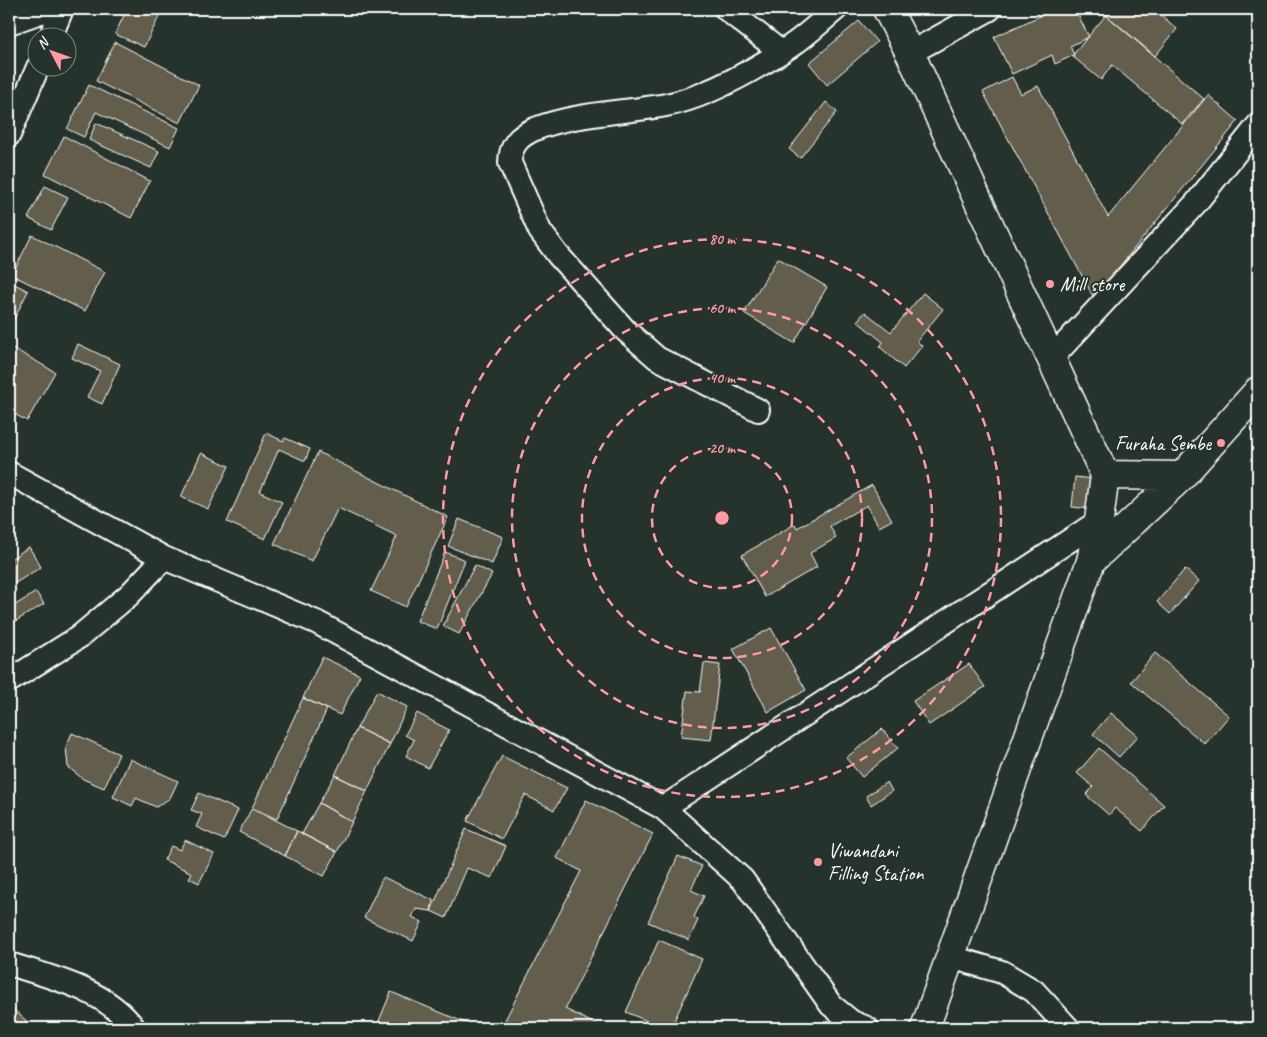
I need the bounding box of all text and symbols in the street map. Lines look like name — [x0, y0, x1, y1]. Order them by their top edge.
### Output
north arrow — [28, 28, 78, 78]
text: N — [33, 33, 53, 53]
text: 80 m — [709, 230, 736, 249]
place label: Mill store — [1060, 272, 1126, 297]
marker: Mill store — [1044, 278, 1056, 290]
text: 60 m — [709, 299, 736, 318]
text: 40 m — [709, 369, 736, 388]
place label: Furaha Sembe — [1115, 431, 1212, 456]
marker: Furaha Sembe — [1215, 437, 1227, 449]
text: 20 m — [709, 439, 736, 458]
centre of rings — [713, 509, 731, 527]
place label: Viwandani Filling Station — [828, 838, 924, 886]
marker: Viwandani Filling Station — [812, 856, 824, 868]

